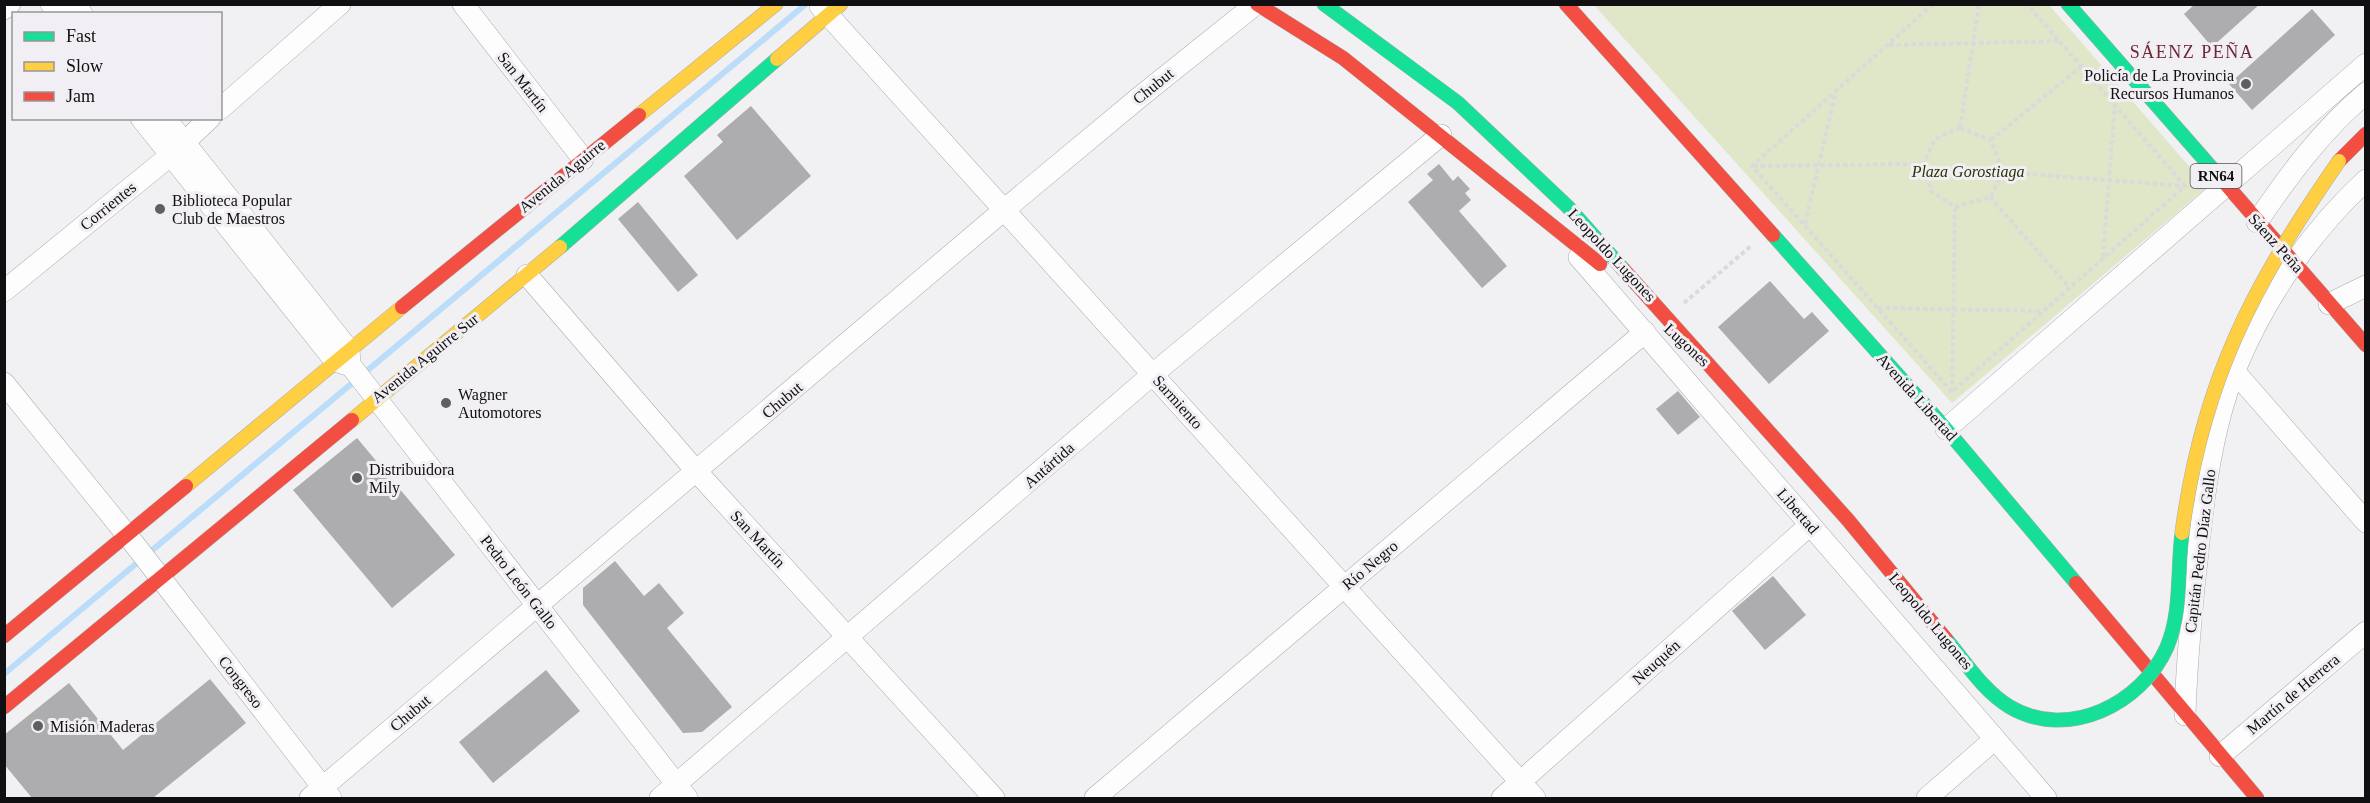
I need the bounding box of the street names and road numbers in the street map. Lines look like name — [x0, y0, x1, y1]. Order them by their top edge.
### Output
street label: San Martín — [494, 49, 552, 115]
street label: Chubut — [1129, 64, 1177, 107]
street label: Avenida Aguirre — [516, 136, 609, 217]
road number: RN64 — [2190, 164, 2242, 188]
street label: Corrientes — [77, 178, 139, 234]
street label: Leopoldo Lugones — [1564, 205, 1659, 306]
street label: Sáenz Peña — [2245, 210, 2307, 276]
street label: Avenida Aguirre Sur — [368, 309, 483, 407]
street label: Lugones — [1660, 320, 1713, 371]
street label: Avenida Libertad — [1873, 350, 1961, 444]
street label: Sarmiento — [1150, 372, 1206, 432]
street label: Chubut — [758, 378, 806, 422]
street label: Antártida — [1021, 439, 1077, 491]
street label: Capitán Pedro Díaz Gallo — [2182, 468, 2219, 634]
street label: Libertad — [1774, 485, 1822, 537]
street label: San Martín — [727, 507, 789, 571]
street label: Pedro León Gallo — [477, 532, 561, 632]
street label: Río Negro — [1339, 537, 1402, 594]
street label: Leopoldo Lugones — [1885, 569, 1976, 673]
street label: Neuquén — [1629, 636, 1684, 688]
street label: Martín de Herrera — [2243, 650, 2343, 738]
street label: Congreso — [215, 653, 267, 712]
street label: Chubut — [386, 691, 434, 735]

